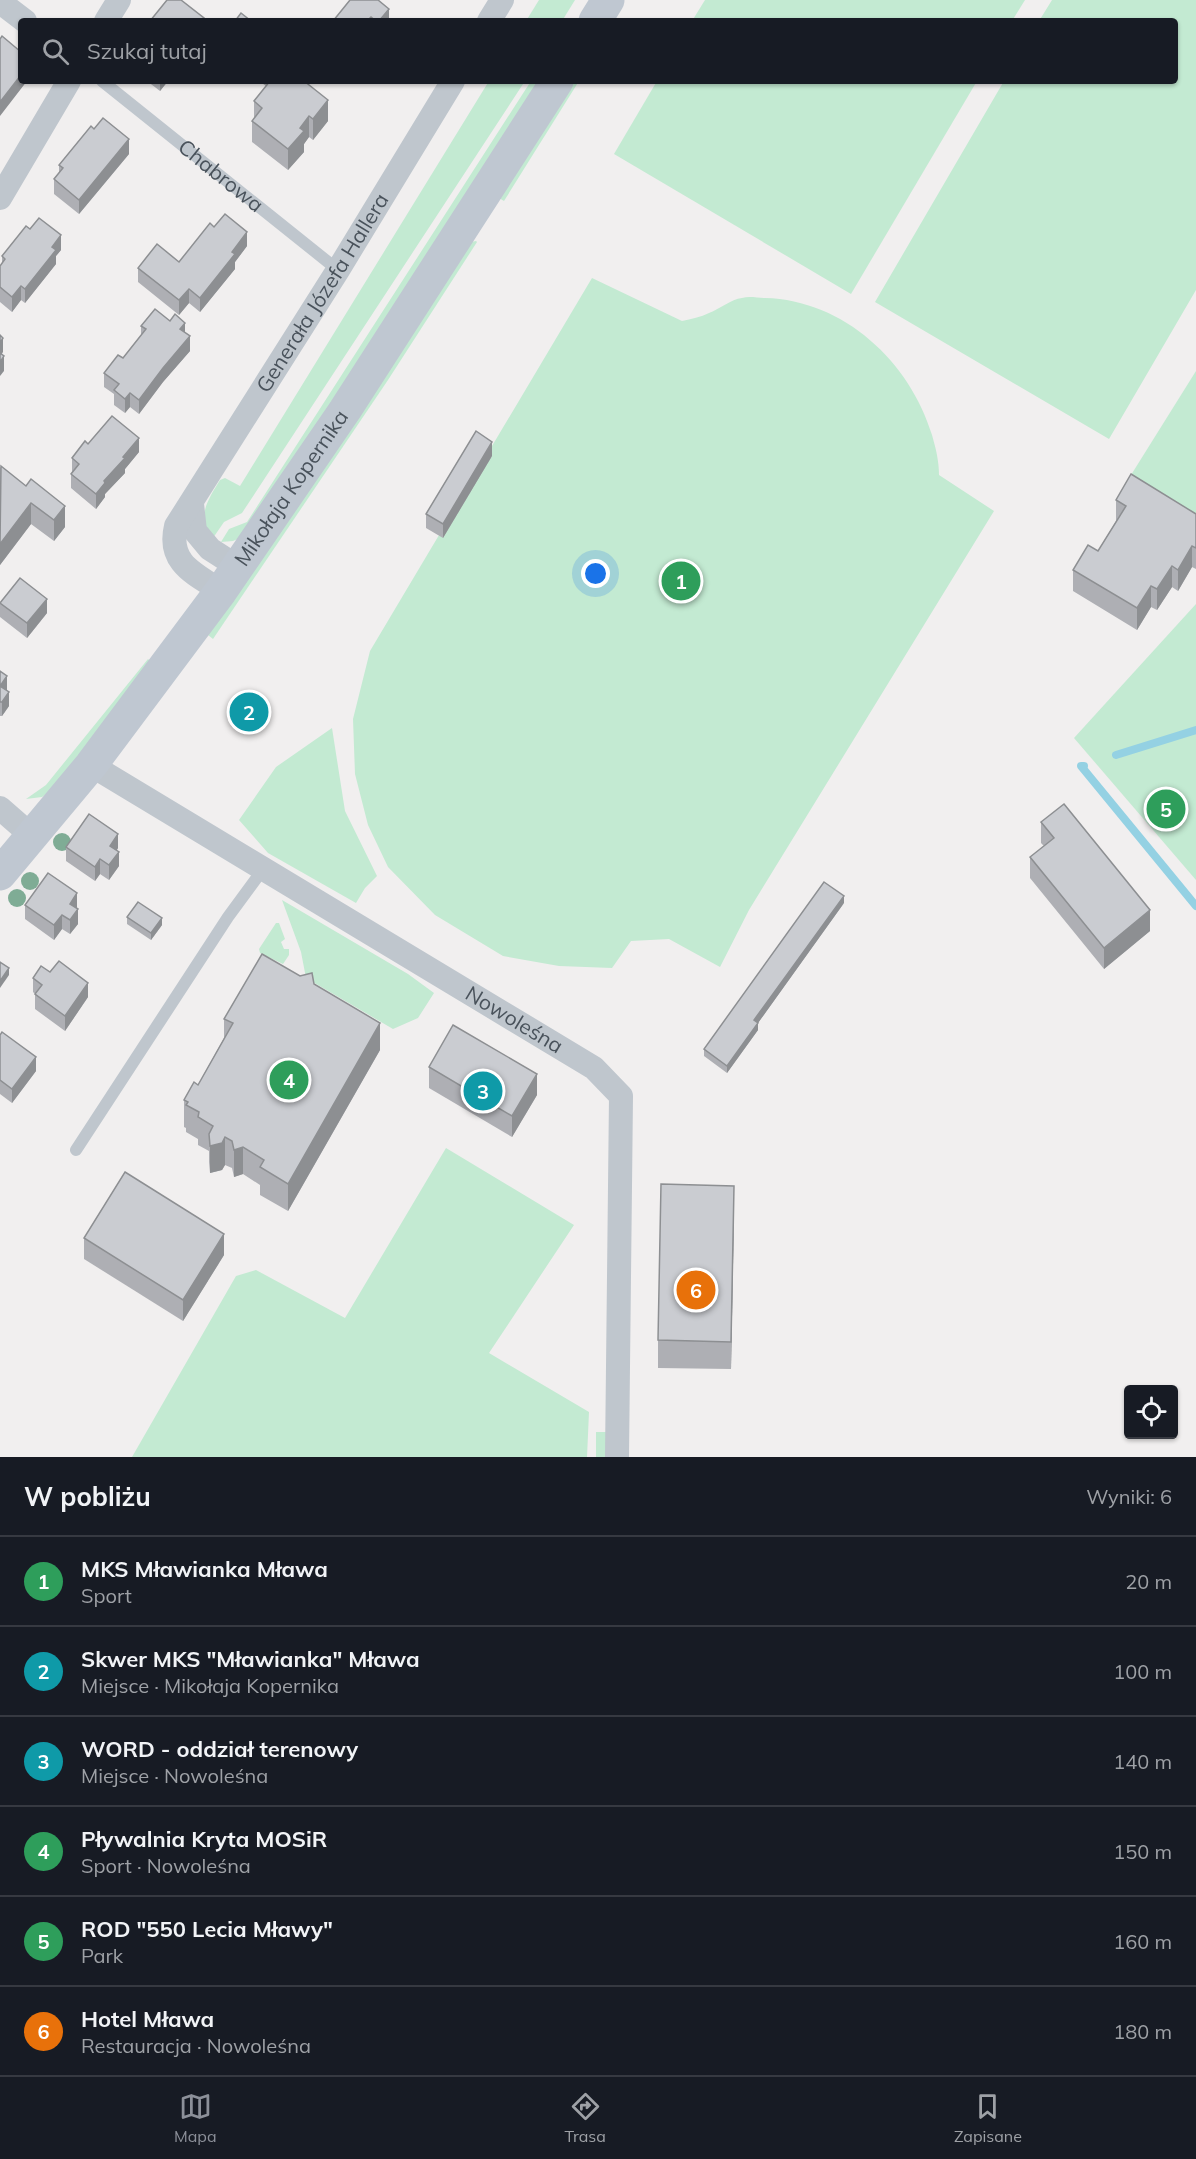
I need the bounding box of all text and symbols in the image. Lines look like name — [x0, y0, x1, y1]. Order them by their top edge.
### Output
search box — [18, 18, 1178, 84]
icon: search — [39, 35, 72, 68]
text: Szukaj tutaj — [87, 37, 207, 65]
street label: Chabrowa — [173, 133, 269, 217]
street label: Generała Józefa Hallera — [250, 188, 394, 397]
street label: Mikołaja Kopernika — [228, 404, 353, 571]
pin: 1 — [662, 558, 700, 604]
your location — [581, 559, 610, 588]
pin: 2 — [230, 690, 268, 734]
pin: 5 — [1146, 786, 1186, 832]
street label: Nowoleśna — [461, 980, 568, 1058]
pin: 4 — [270, 1058, 308, 1102]
pin: 3 — [464, 1068, 502, 1114]
pin: 6 — [676, 1268, 716, 1312]
map controls — [1124, 1385, 1178, 1439]
button: locate — [1124, 1385, 1178, 1439]
text: W pobliżu — [24, 1480, 151, 1513]
text: Wyniki: 6 — [1086, 1484, 1172, 1509]
text: MKS Mławianka Mława — [81, 1555, 328, 1583]
text: 1 — [38, 1569, 50, 1594]
text: 20 m — [1125, 1569, 1172, 1594]
text: Sport — [81, 1583, 132, 1608]
text: Skwer MKS "Mławianka" Mława — [81, 1645, 420, 1673]
text: 2 — [38, 1659, 50, 1684]
text: 100 m — [1113, 1659, 1172, 1684]
text: Miejsce · Mikołaja Kopernika — [81, 1673, 339, 1698]
text: WORD - oddział terenowy — [81, 1735, 358, 1763]
text: 3 — [38, 1749, 50, 1774]
text: 140 m — [1113, 1749, 1172, 1774]
text: Miejsce · Nowoleśna — [81, 1763, 268, 1788]
text: Pływalnia Kryta MOSiR — [81, 1825, 327, 1853]
text: 4 — [38, 1839, 50, 1864]
text: 150 m — [1113, 1839, 1172, 1864]
text: Sport · Nowoleśna — [81, 1853, 251, 1878]
text: ROD "550 Lecia Mławy" — [81, 1915, 333, 1943]
text: 5 — [38, 1929, 50, 1954]
text: 160 m — [1113, 1929, 1172, 1954]
text: Park — [81, 1943, 123, 1968]
text: Hotel Mława — [81, 2005, 214, 2033]
text: 6 — [38, 2019, 50, 2044]
text: 180 m — [1113, 2019, 1172, 2044]
text: Restauracja · Nowoleśna — [81, 2033, 311, 2058]
tab: Mapa — [174, 2090, 217, 2146]
tab: Trasa — [565, 2090, 606, 2146]
tab: Zapisane — [954, 2090, 1022, 2146]

